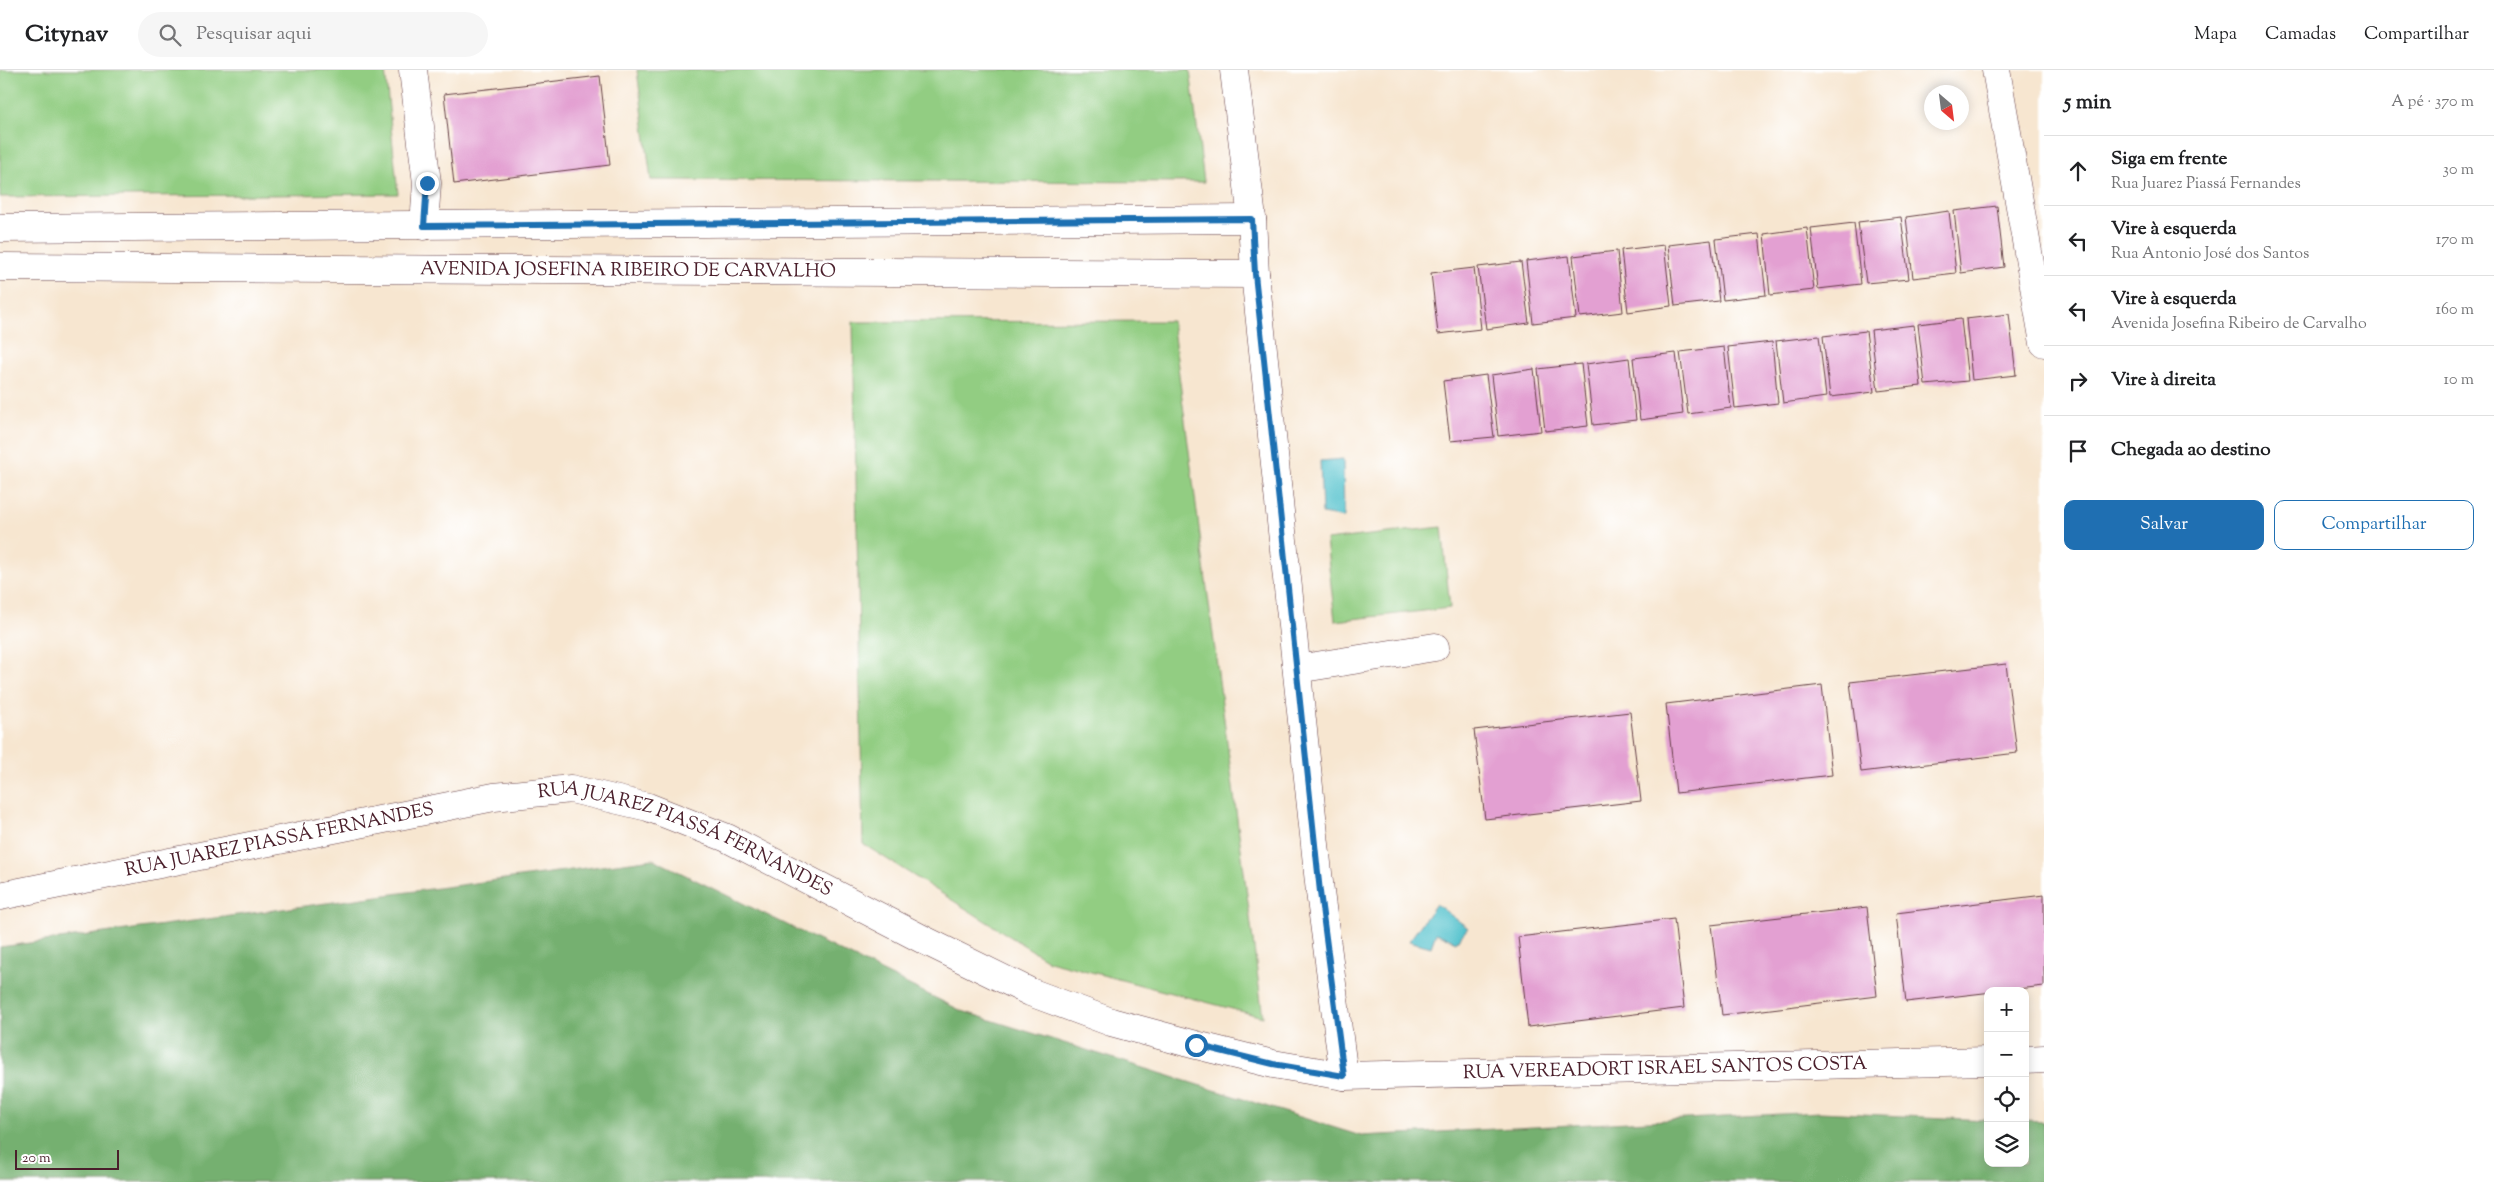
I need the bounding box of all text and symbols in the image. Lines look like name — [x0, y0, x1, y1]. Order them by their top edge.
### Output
search box — [138, 12, 488, 57]
text: Citynav — [25, 18, 108, 52]
icon: search — [156, 21, 184, 49]
text: Pesquisar aqui — [196, 21, 312, 48]
text: Mapa — [2194, 22, 2237, 48]
text: Camadas — [2265, 22, 2336, 48]
text: Compartilhar — [2364, 22, 2469, 48]
north arrow — [1924, 85, 1969, 130]
text: 5 min — [2064, 88, 2111, 118]
text: A pé · 370 m — [2391, 91, 2474, 114]
text: Siga em frente — [2111, 146, 2227, 173]
icon: ahead — [2064, 157, 2092, 185]
text: 30 m — [2443, 159, 2474, 182]
route end — [416, 172, 439, 195]
text: Rua Juarez Piassá Fernandes — [2111, 173, 2301, 196]
text: Vire à esquerda — [2111, 216, 2237, 243]
icon: left — [2064, 227, 2092, 255]
text: 170 m — [2436, 229, 2474, 252]
text: Rua Antonio José dos Santos — [2111, 243, 2309, 266]
street label: AVENIDA JOSEFINA RIBEIRO DE CARVALHO — [420, 256, 836, 285]
text: Vire à esquerda — [2111, 286, 2237, 313]
icon: left — [2064, 297, 2092, 325]
text: 160 m — [2436, 299, 2474, 322]
text: Avenida Josefina Ribeiro de Carvalho — [2111, 313, 2367, 336]
icon: right — [2064, 367, 2092, 395]
text: Vire à direita — [2111, 367, 2216, 394]
text: 10 m — [2444, 369, 2474, 392]
icon: arrive — [2064, 437, 2092, 465]
text: Chegada ao destino — [2111, 437, 2271, 464]
button: Salvar — [2064, 500, 2264, 550]
button: Compartilhar — [2274, 500, 2474, 550]
street label: RUA JUAREZ PIASSÁ FERNANDES — [536, 774, 837, 904]
street label: RUA JUAREZ PIASSÁ FERNANDES — [123, 796, 436, 884]
map controls — [1984, 987, 2029, 1167]
button: + — [1984, 987, 2029, 1032]
button: − — [1984, 1032, 2029, 1077]
route start — [1185, 1034, 1208, 1057]
street label: RUA VEREADORT ISRAEL SANTOS COSTA — [1463, 1050, 1868, 1087]
button: locate — [1984, 1077, 2029, 1122]
button: layers — [1984, 1122, 2029, 1167]
scale bar — [15, 1147, 119, 1170]
text: 20 m — [22, 1149, 51, 1169]

